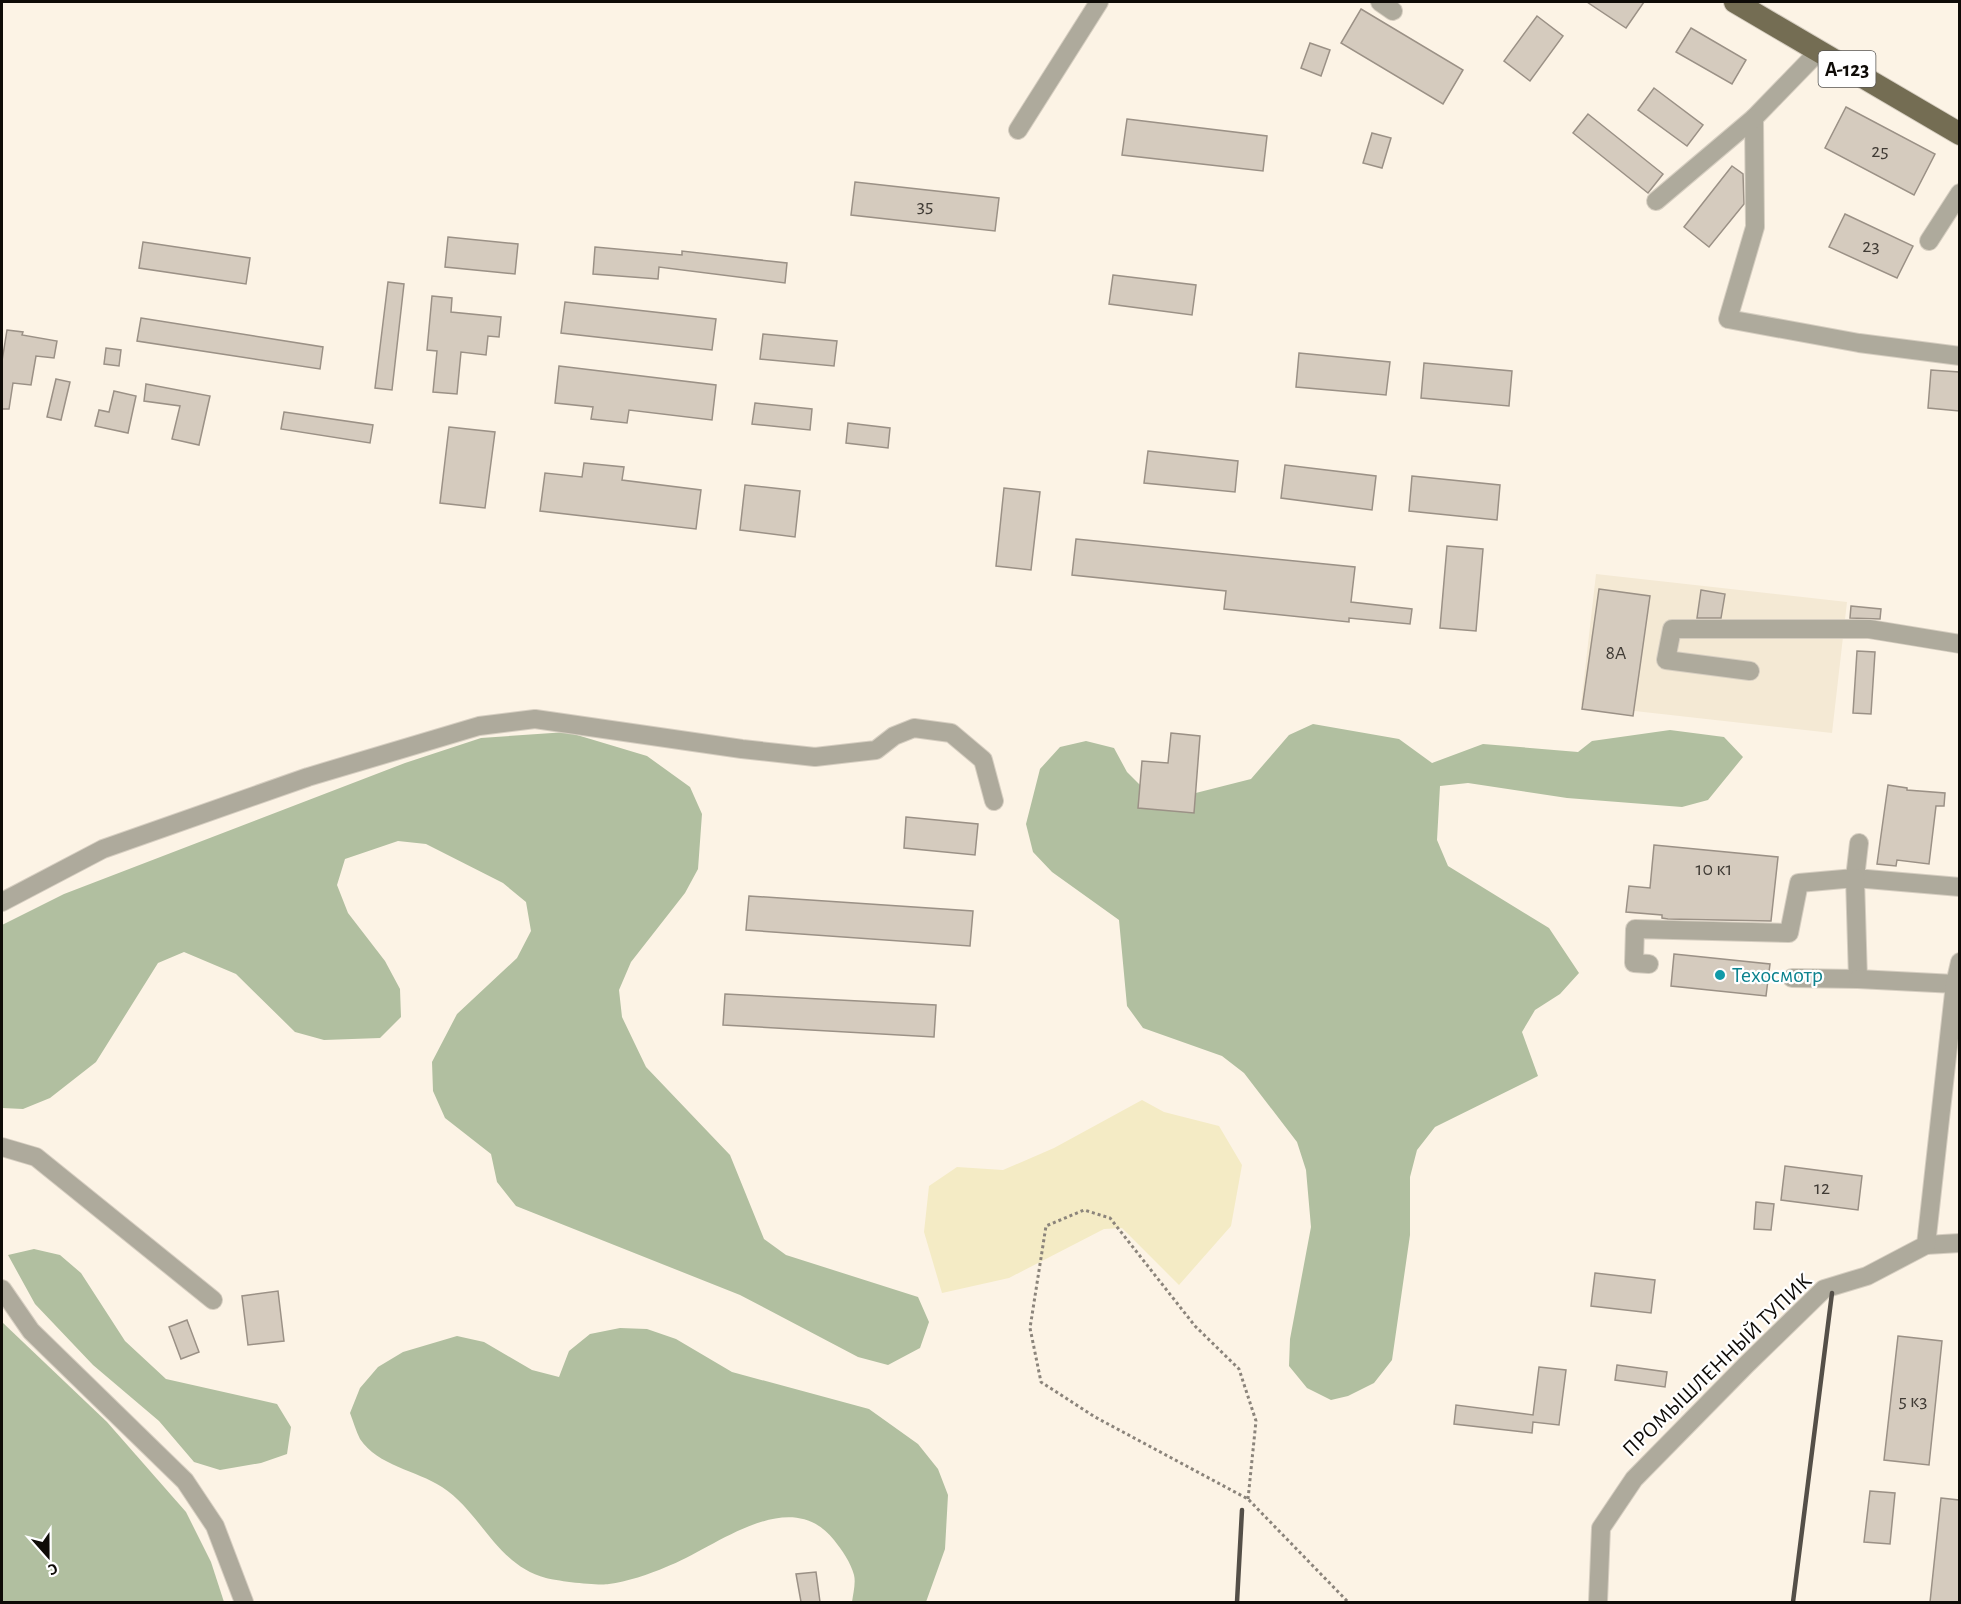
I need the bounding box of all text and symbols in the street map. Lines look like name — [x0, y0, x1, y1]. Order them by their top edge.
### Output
road number: А-123 — [1818, 51, 1876, 87]
house number: 25 — [1871, 141, 1889, 161]
house number: 35 — [917, 196, 933, 216]
house number: 23 — [1862, 236, 1880, 256]
house number: 8А — [1605, 643, 1627, 663]
house number: 10 к1 — [1696, 859, 1732, 879]
place label: Техосмотр — [1732, 964, 1823, 986]
marker: Техосмотр — [1713, 968, 1727, 982]
house number: 12 — [1814, 1178, 1830, 1198]
street label: ПРОМЫШЛЕННЫЙ ТУПИК — [1618, 1269, 1816, 1461]
house number: 5 к3 — [1898, 1391, 1928, 1411]
north arrow — [18, 1526, 78, 1586]
text: С — [46, 1560, 60, 1578]

